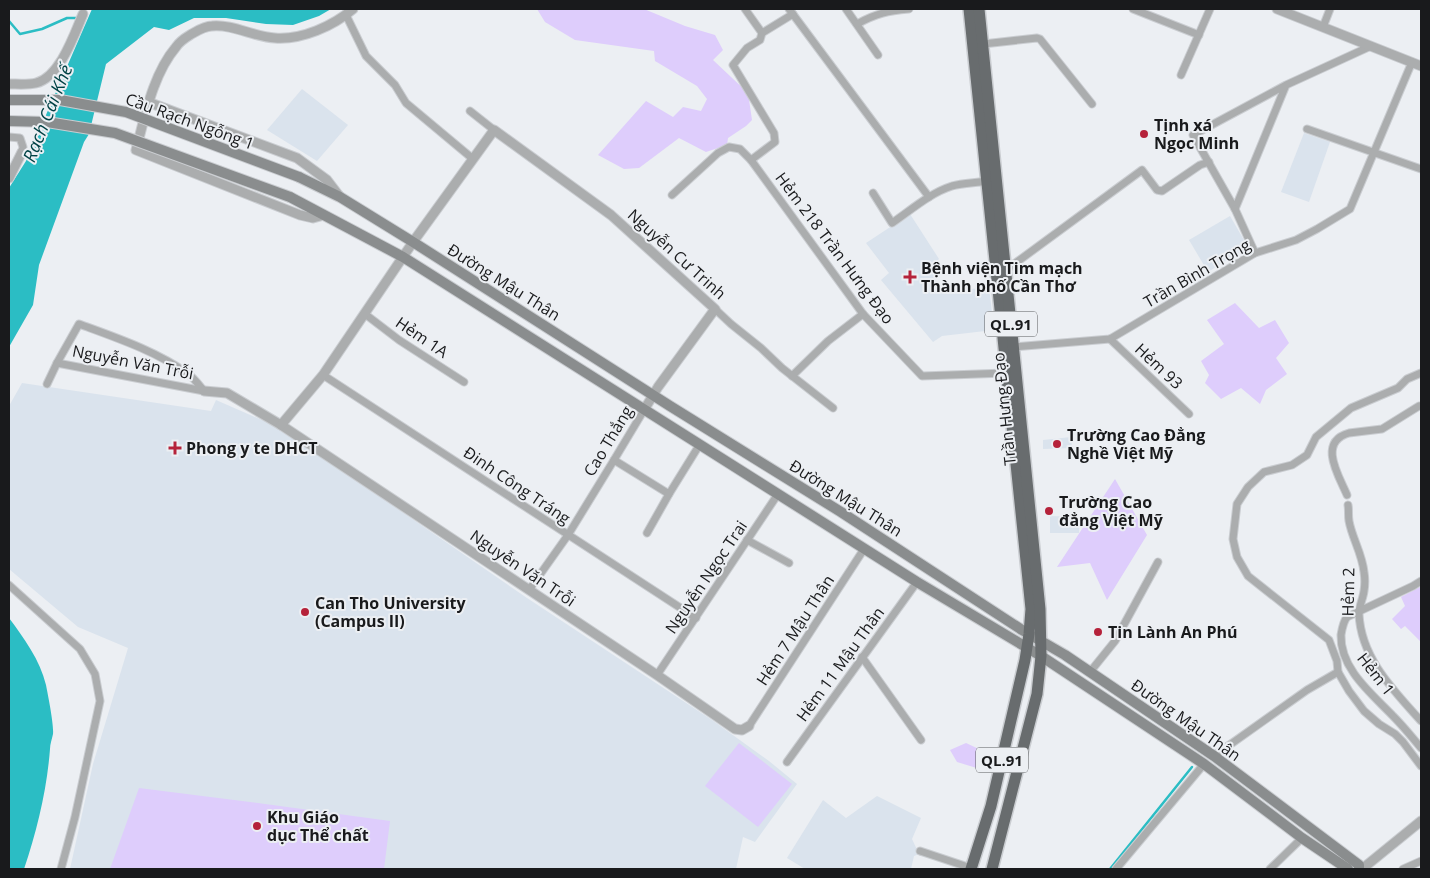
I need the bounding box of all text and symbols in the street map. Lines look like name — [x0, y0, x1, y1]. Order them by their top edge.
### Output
water label: Rạch Cái Khế — [17, 59, 78, 165]
street label: Cầu Rạch Ngỗng 1 — [123, 87, 257, 155]
place label: Tịnh xá Ngọc Minh — [1154, 114, 1239, 154]
marker: Tịnh xá Ngọc Minh — [1138, 128, 1150, 140]
street label: Hẻm 218 Trần Hưng Đạo — [771, 168, 899, 328]
street label: Nguyễn Cư Trinh — [623, 204, 731, 304]
street label: Trần Bình Trọng — [1140, 233, 1255, 312]
street label: Đường Mậu Thân — [443, 238, 565, 326]
place label: Bệnh viện Tim mạch Thành phố Cần Thơ — [921, 257, 1083, 297]
marker: Bệnh viện Tim mạch Thành phố Cần Thơ — [903, 270, 917, 284]
street label: Hẻm 1A — [391, 311, 453, 363]
road number: QL.91 — [985, 312, 1037, 336]
street label: Hẻm 93 — [1130, 338, 1188, 394]
street label: Nguyễn Văn Trỗi — [71, 339, 195, 385]
street label: Trần Hưng Đạo — [987, 351, 1021, 467]
street label: Cao Thắng — [578, 401, 638, 480]
place label: Trường Cao Đẳng Nghề Việt Mỹ — [1067, 424, 1205, 464]
place label: Phong y te DHCT — [186, 437, 318, 459]
marker: Trường Cao Đẳng Nghề Việt Mỹ — [1051, 438, 1063, 450]
marker: Phong y te DHCT — [168, 441, 182, 455]
street label: Đinh Công Tráng — [459, 441, 575, 529]
street label: Đường Mậu Thân — [785, 454, 907, 542]
place label: Trường Cao đẳng Việt Mỹ — [1059, 491, 1164, 531]
marker: Trường Cao đẳng Việt Mỹ — [1043, 505, 1055, 517]
street label: Nguyễn Ngọc Trai — [660, 516, 752, 638]
street label: Nguyễn Văn Trỗi — [466, 525, 580, 611]
street label: Hẻm 2 — [1337, 567, 1359, 617]
street label: Hẻm 7 Mậu Thân — [751, 570, 839, 690]
place label: Can Tho University (Campus II) — [315, 592, 466, 632]
street label: Hẻm 11 Mậu Thân — [791, 602, 889, 726]
marker: Can Tho University (Campus II) — [299, 606, 311, 618]
place label: Tin Lành An Phú — [1108, 621, 1238, 643]
marker: Tin Lành An Phú — [1092, 626, 1104, 638]
street label: Hẻm 1 — [1352, 648, 1400, 700]
street label: Đường Mậu Thân — [1127, 674, 1245, 766]
road number: QL.91 — [976, 748, 1028, 772]
place label: Khu Giáo dục Thể chất — [267, 806, 369, 846]
marker: Khu Giáo dục Thể chất — [251, 820, 263, 832]

